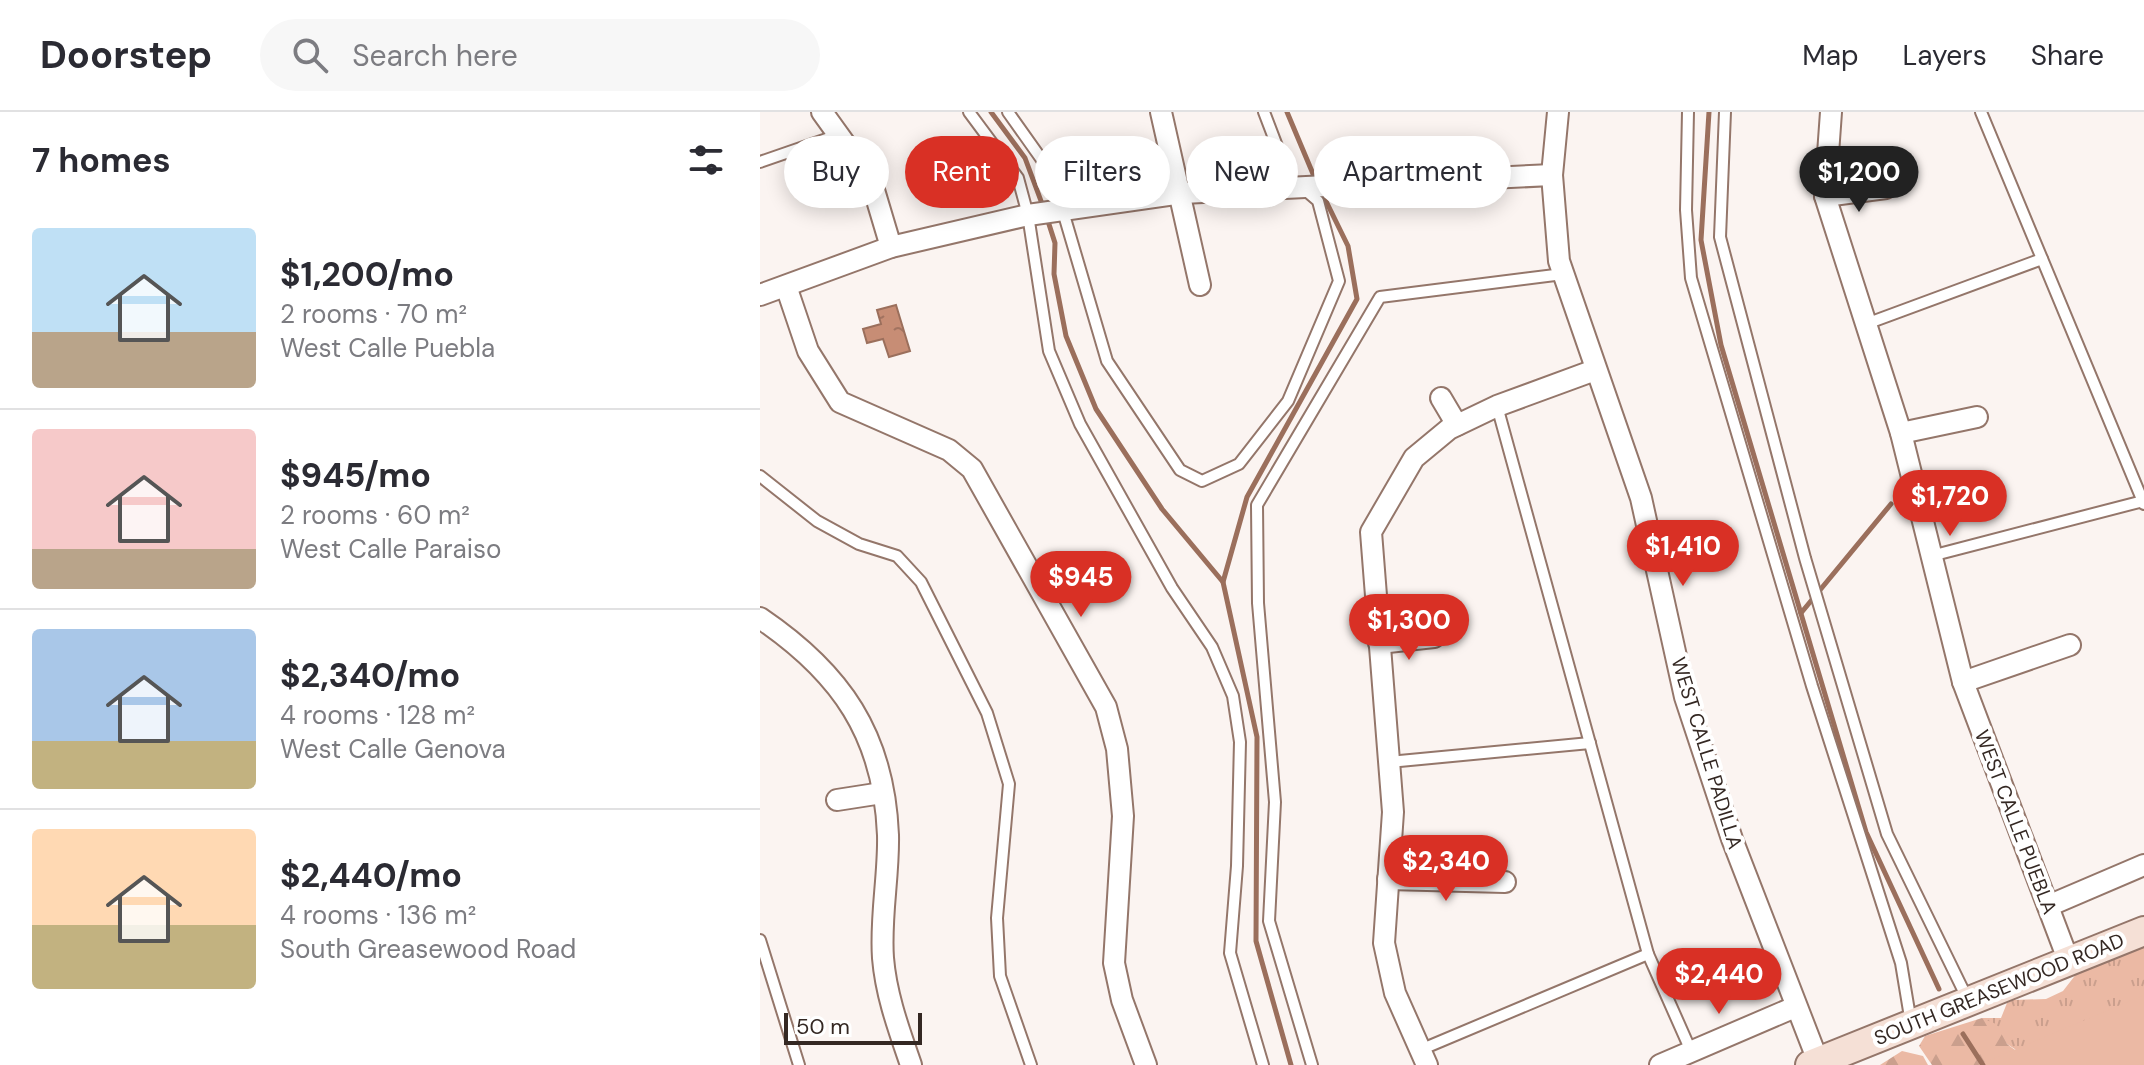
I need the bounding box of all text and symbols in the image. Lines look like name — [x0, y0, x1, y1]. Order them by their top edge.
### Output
search box — [260, 19, 820, 91]
text: Doorstep — [40, 30, 212, 80]
icon: search — [288, 33, 332, 77]
text: Search here — [352, 36, 518, 75]
text: Map — [1802, 37, 1859, 74]
text: Layers — [1903, 37, 1987, 74]
text: Share — [2031, 37, 2104, 74]
chip: Buy — [784, 136, 889, 208]
chip: Rent — [905, 136, 1019, 208]
chip: Filters — [1035, 136, 1170, 208]
chip: New — [1186, 136, 1298, 208]
chip: Apartment — [1314, 136, 1511, 208]
text: 7 homes — [32, 138, 171, 183]
icon: filters — [684, 138, 728, 182]
pin: $1,200 — [1794, 146, 1924, 214]
text: $1,200 — [1817, 155, 1901, 189]
text: $1,200/mo — [280, 252, 454, 297]
icon: home — [96, 260, 192, 356]
text: 2 rooms · 70 m² — [280, 297, 467, 331]
text: West Calle Puebla — [280, 331, 495, 365]
text: $945/mo — [280, 453, 431, 498]
icon: home — [96, 461, 192, 557]
pin: $1,720 — [1885, 470, 2015, 538]
text: $1,720 — [1911, 479, 1989, 513]
text: 2 rooms · 60 m² — [280, 498, 470, 532]
pin: $1,410 — [1618, 520, 1748, 588]
text: $1,410 — [1645, 529, 1721, 563]
text: West Calle Paraiso — [280, 532, 501, 566]
pin: $945 — [1034, 551, 1128, 619]
text: $945 — [1048, 560, 1114, 594]
pin: $1,300 — [1344, 594, 1474, 662]
text: $1,300 — [1367, 603, 1451, 637]
text: $2,340/mo — [280, 653, 460, 698]
street label: WEST CALLE PADILLA — [1665, 654, 1749, 852]
icon: home — [96, 661, 192, 757]
text: 4 rooms · 128 m² — [280, 698, 475, 732]
street label: WEST CALLE PUEBLA — [1969, 726, 2063, 918]
text: West Calle Genova — [280, 732, 506, 766]
pin: $2,340 — [1381, 835, 1511, 903]
text: $2,340 — [1402, 844, 1490, 878]
text: $2,440/mo — [280, 853, 462, 898]
icon: home — [96, 861, 192, 957]
text: 4 rooms · 136 m² — [280, 898, 476, 932]
street label: SOUTH GREASEWOOD ROAD — [1870, 927, 2128, 1051]
text: South Greasewood Road — [280, 932, 576, 966]
pin: $2,440 — [1654, 948, 1784, 1016]
text: $2,440 — [1674, 957, 1764, 991]
scale bar — [784, 1009, 922, 1045]
text: 50 m — [796, 1012, 850, 1041]

